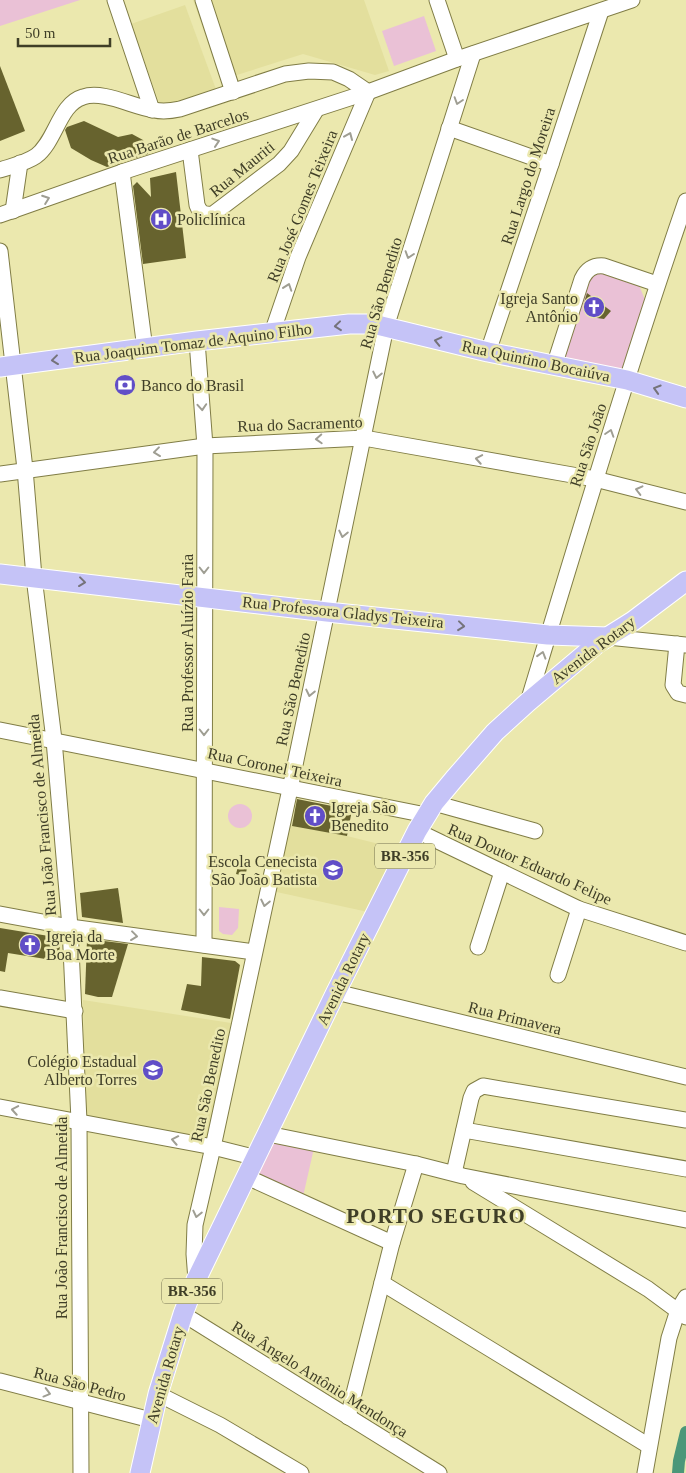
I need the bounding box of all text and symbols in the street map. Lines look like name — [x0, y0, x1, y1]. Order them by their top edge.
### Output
scale bar — [18, 15, 110, 47]
text: 50 m — [25, 25, 56, 41]
one-way arrow — [454, 96, 464, 104]
street label: Rua Barão de Barcelos — [105, 105, 251, 167]
street label: Rua Largo do Moreira — [498, 105, 559, 247]
street label: Rua José Gomes Teixeira — [264, 127, 340, 285]
one-way arrow — [343, 132, 354, 141]
one-way arrow — [212, 137, 220, 147]
street label: Rua Mauriti — [206, 138, 278, 200]
one-way arrow — [41, 195, 50, 205]
hospital icon: Policlínica — [149, 207, 173, 231]
place label: Policlínica — [177, 211, 245, 228]
street label: Rua São Benedito — [357, 235, 405, 351]
one-way arrow — [404, 251, 414, 259]
one-way arrow — [282, 283, 292, 292]
place label: Igreja Santo Antônio — [500, 290, 578, 325]
church icon: Igreja Santo Antônio — [582, 295, 606, 319]
street label: Rua Joaquim Tomaz de Aquino Filho — [73, 320, 313, 367]
one-way arrow — [333, 320, 341, 331]
one-way arrow — [434, 336, 443, 347]
street label: Rua Quintino Bocaiúva — [460, 337, 612, 385]
one-way arrow — [50, 354, 58, 365]
one-way arrow — [372, 371, 383, 379]
bank icon: Banco do Brasil — [113, 373, 137, 397]
place label: Banco do Brasil — [141, 377, 245, 394]
one-way arrow — [653, 385, 661, 395]
street label: Rua São João — [566, 401, 610, 489]
one-way arrow — [196, 404, 207, 412]
street label: Rua do Sacramento — [237, 413, 363, 435]
one-way arrow — [604, 429, 614, 437]
one-way arrow — [314, 434, 322, 445]
one-way arrow — [152, 446, 160, 457]
one-way arrow — [475, 454, 484, 464]
one-way arrow — [634, 485, 643, 496]
one-way arrow — [339, 530, 349, 539]
street label: Rua Professor Aluízio Faria — [179, 554, 196, 732]
one-way arrow — [199, 566, 209, 574]
one-way arrow — [79, 576, 87, 587]
street label: Rua Professora Gladys Teixeira — [241, 593, 445, 632]
street label: Avenida Rotary — [548, 613, 639, 688]
one-way arrow — [458, 620, 466, 631]
street label: Rua São Benedito — [273, 631, 313, 747]
one-way arrow — [536, 651, 546, 660]
one-way arrow — [305, 689, 316, 698]
street label: Rua João Francisco de Almeida — [25, 713, 59, 917]
one-way arrow — [199, 728, 209, 736]
street label: Rua Coronel Teixeira — [206, 744, 344, 790]
place label: Igreja São Benedito — [331, 799, 396, 834]
church icon: Igreja São Benedito — [303, 804, 327, 828]
street label: Rua Doutor Eduardo Felipe — [445, 820, 614, 909]
road number: BR-356 — [375, 844, 435, 868]
place label: Escola Cenecista São João Batista — [208, 853, 317, 888]
school or university icon: Escola Cenecista São João Batista — [321, 858, 345, 882]
one-way arrow — [260, 899, 270, 908]
one-way arrow — [199, 908, 209, 916]
place label: Igreja da Boa Morte — [46, 928, 115, 963]
one-way arrow — [131, 930, 139, 941]
street label: Avenida Rotary — [313, 930, 374, 1028]
church icon: Igreja da Boa Morte — [18, 933, 42, 957]
street label: Rua Primavera — [467, 998, 563, 1038]
street label: Rua São Benedito — [188, 1027, 228, 1143]
place label: Colégio Estadual Alberto Torres — [27, 1053, 138, 1088]
school or university icon: Colégio Estadual Alberto Torres — [141, 1058, 165, 1082]
one-way arrow — [11, 1105, 20, 1115]
street label: Rua João Francisco de Almeida — [53, 1117, 70, 1319]
one-way arrow — [170, 1135, 179, 1145]
district label: PORTO SEGURO — [346, 1204, 526, 1228]
one-way arrow — [192, 1209, 203, 1218]
road number: BR-356 — [162, 1278, 222, 1304]
street label: Rua Ângelo Antônio Mendonça — [228, 1317, 412, 1441]
street label: Avenida Rotary — [143, 1324, 188, 1426]
street label: Rua São Pedro — [32, 1363, 128, 1405]
one-way arrow — [43, 1388, 51, 1398]

